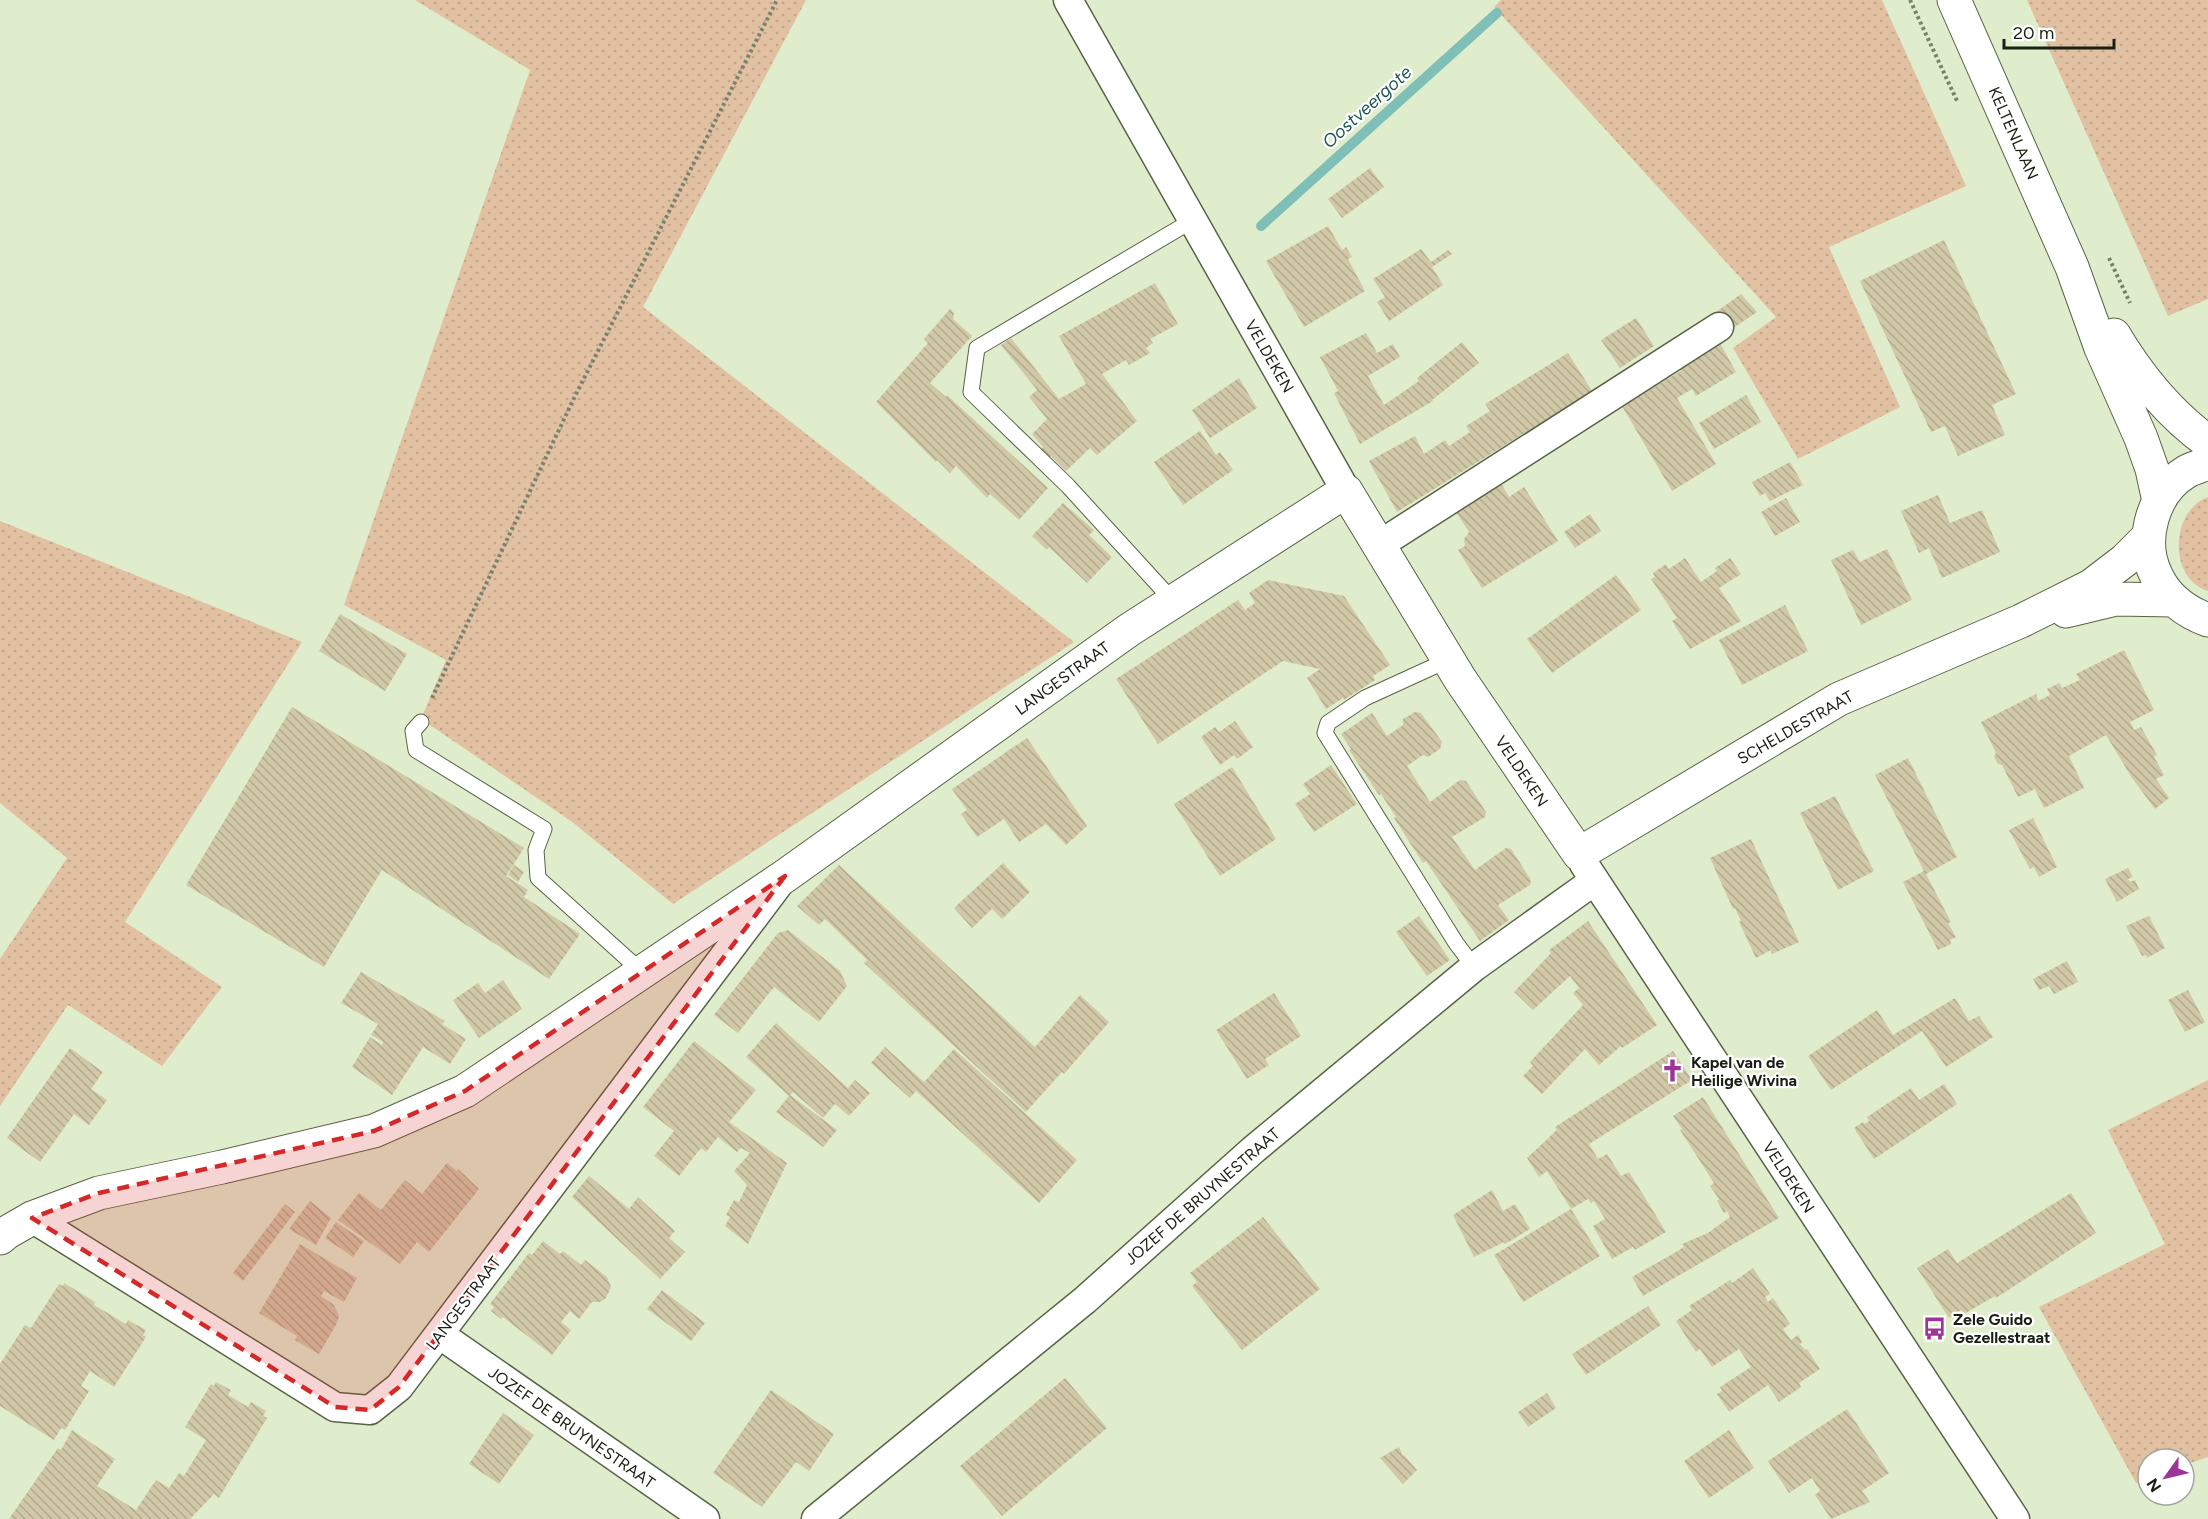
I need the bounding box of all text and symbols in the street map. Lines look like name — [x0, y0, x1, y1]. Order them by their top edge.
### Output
scale bar — [2004, 12, 2114, 50]
text: 20 m — [2013, 22, 2054, 44]
water label: Oostveergote — [1318, 61, 1416, 153]
street label: KELTENLAAN — [1985, 84, 2042, 182]
street label: VELDEKEN — [1241, 316, 1298, 396]
street label: LANGESTRAAT — [1011, 638, 1113, 719]
street label: SCHELDESTRAAT — [1734, 686, 1857, 768]
street label: VELDEKEN — [1491, 732, 1552, 810]
place label: Kapel van de Heilige Wivina — [1691, 1053, 1797, 1090]
church icon: Kapel van de Heilige Wivina — [1660, 1058, 1686, 1084]
street label: JOZEF DE BRUYNESTRAAT — [1121, 1124, 1284, 1269]
street label: VELDEKEN — [1759, 1138, 1819, 1216]
street label: LANGESTRAAT — [422, 1253, 505, 1354]
place label: Zele Guido Gezellestraat — [1953, 1310, 2050, 1347]
bus stop icon: Zele Guido Gezellestraat — [1922, 1315, 1948, 1341]
street label: JOZEF DE BRUYNESTRAAT — [485, 1363, 659, 1492]
north arrow — [2136, 1447, 2196, 1507]
text: N — [2143, 1475, 2165, 1496]

